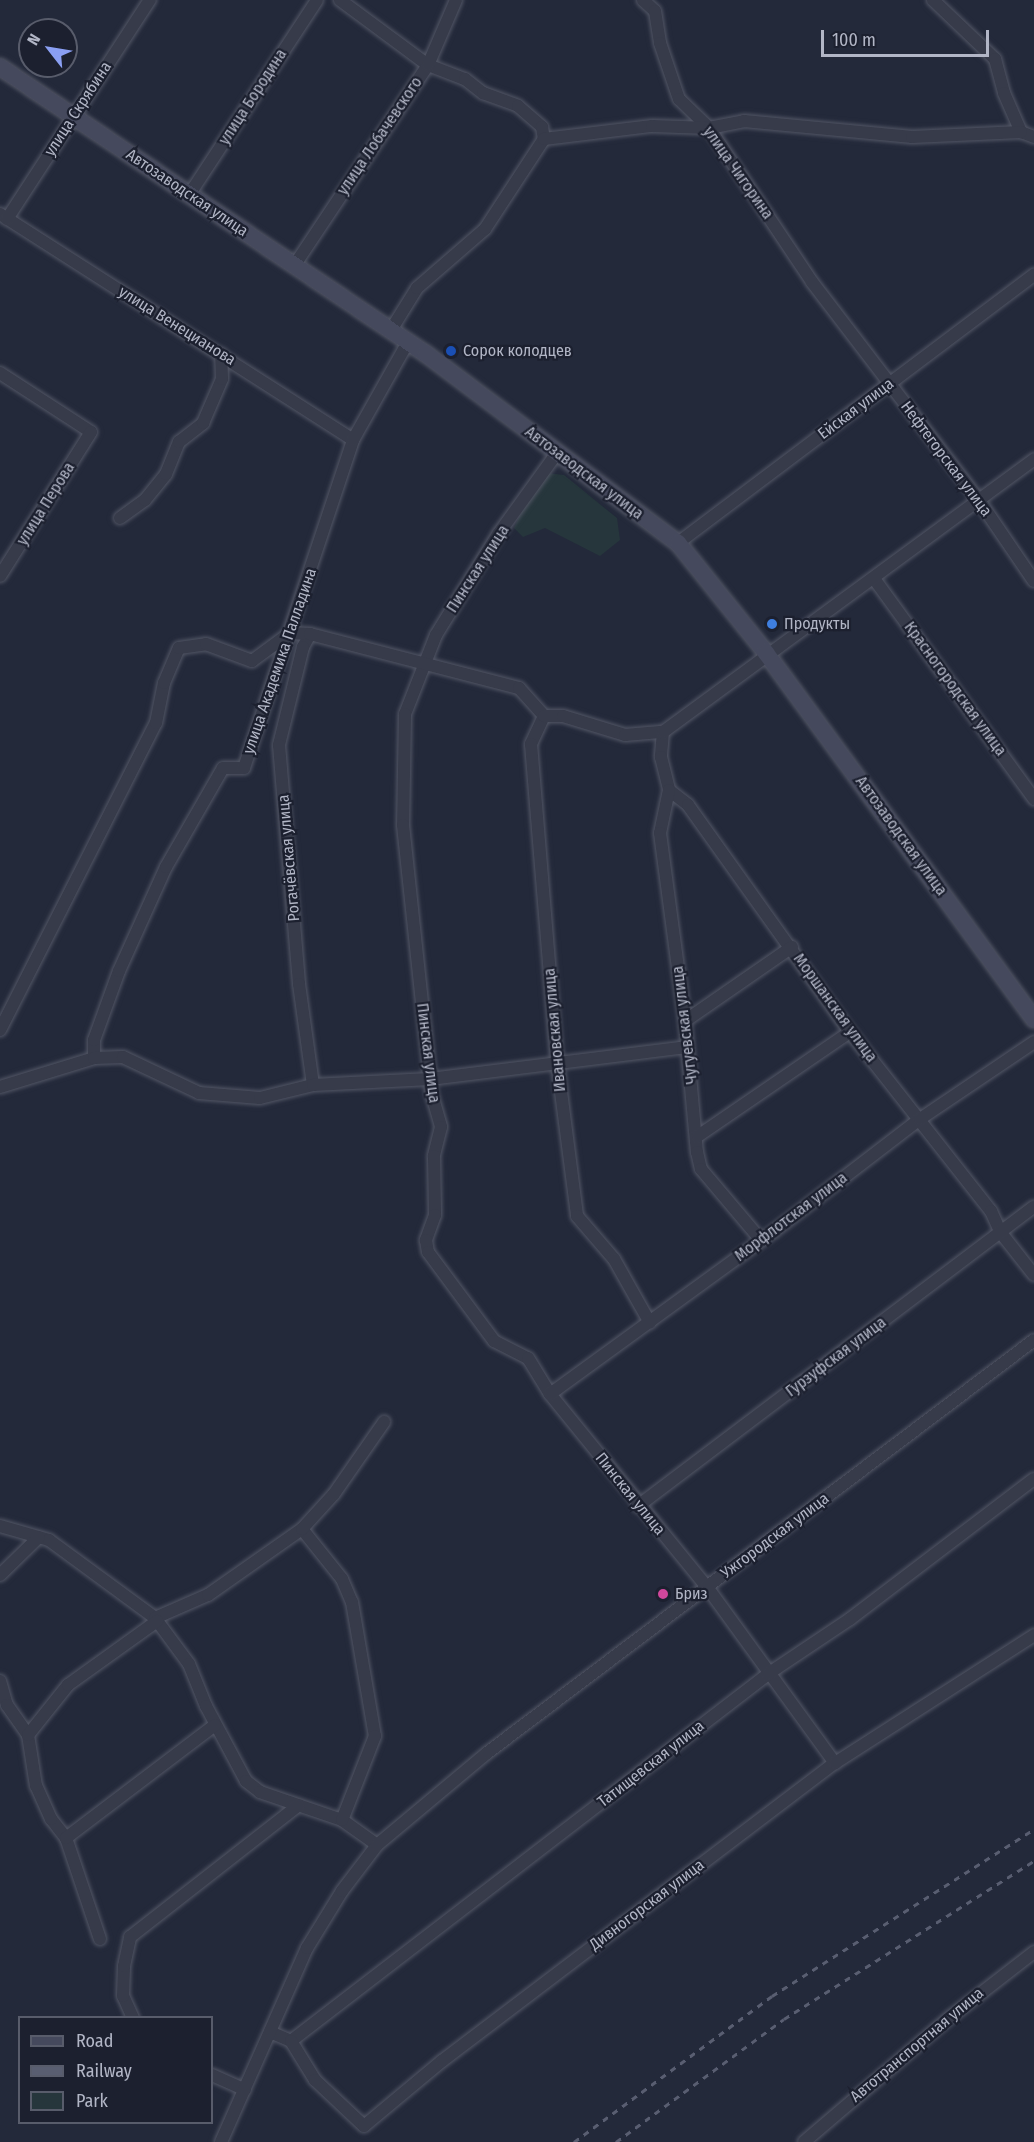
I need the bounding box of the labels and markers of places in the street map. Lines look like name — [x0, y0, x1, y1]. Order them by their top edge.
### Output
place label: Сорок колодцев — [463, 341, 572, 361]
marker: Сорок колодцев — [444, 344, 458, 358]
place label: Продукты — [784, 614, 850, 634]
marker: Продукты — [765, 617, 779, 631]
place label: Бриз — [675, 1584, 708, 1604]
marker: Бриз — [656, 1587, 670, 1601]

